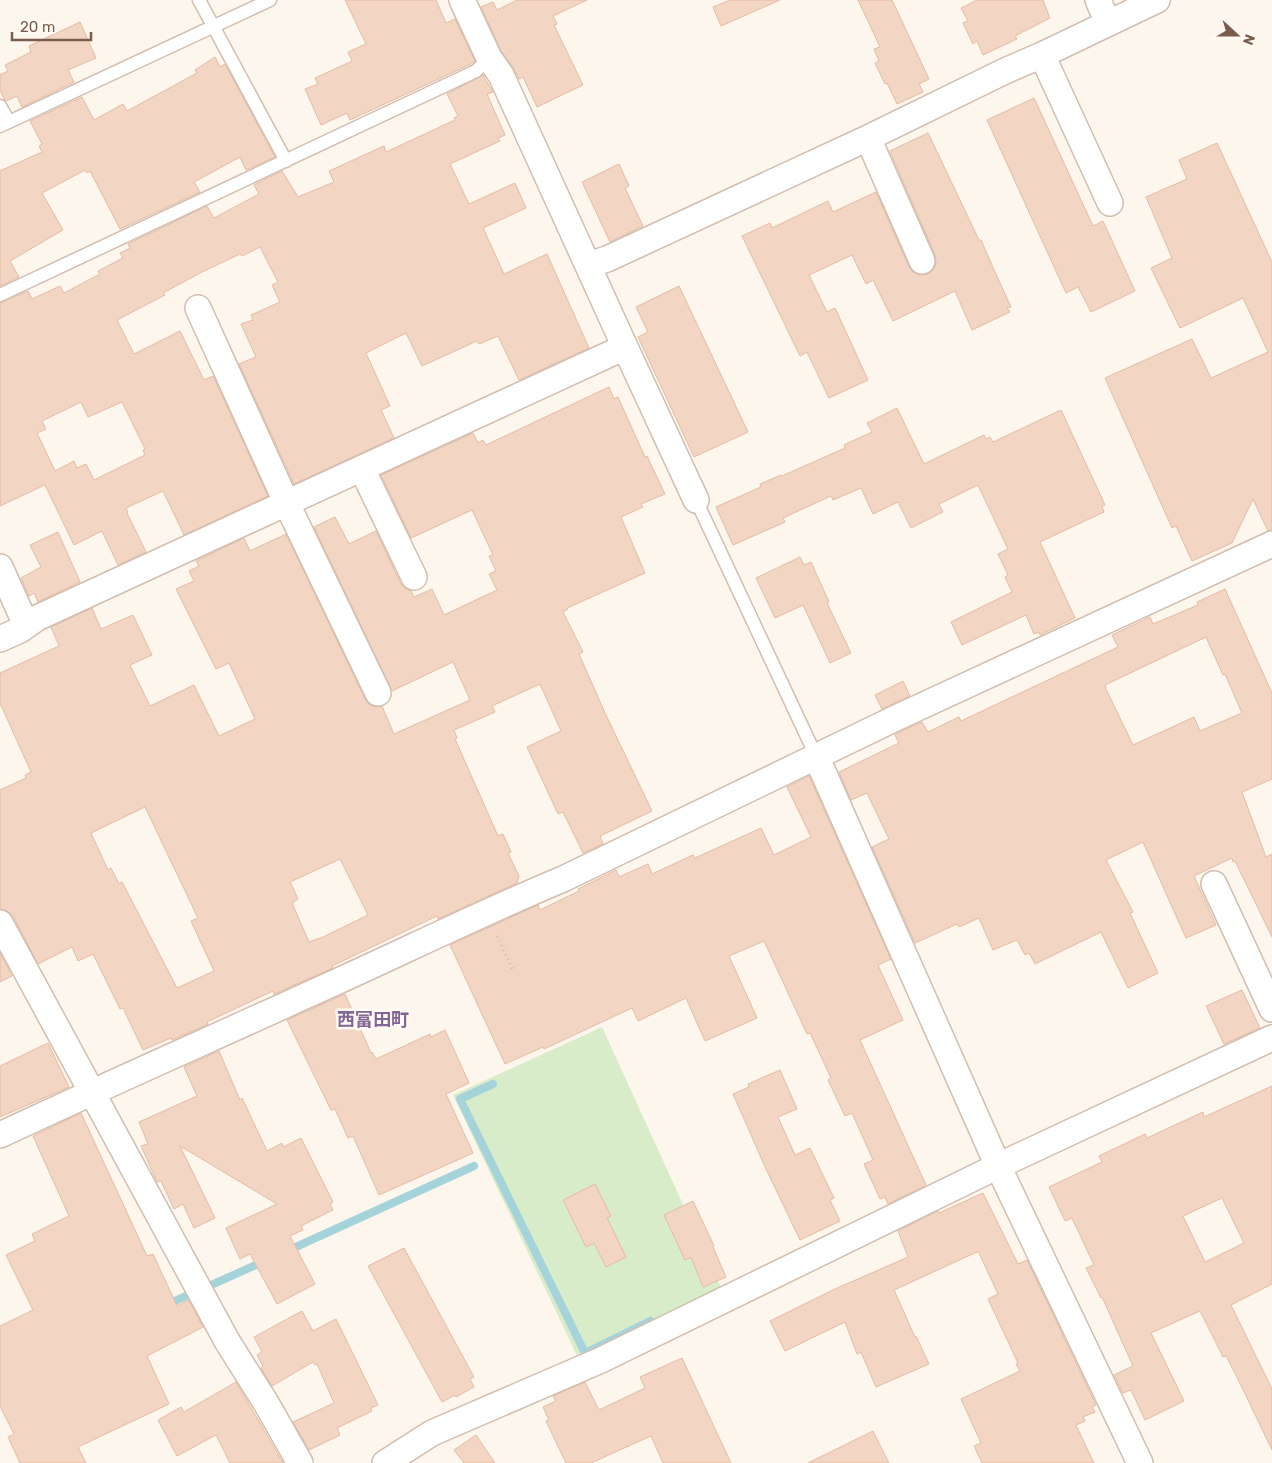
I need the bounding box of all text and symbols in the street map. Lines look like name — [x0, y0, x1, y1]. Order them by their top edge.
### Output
scale bar — [12, 10, 91, 42]
north arrow — [1212, 10, 1262, 60]
text: 20 m — [20, 18, 55, 36]
text: N — [1239, 32, 1258, 47]
district label: 西富田町 — [337, 1009, 409, 1031]

